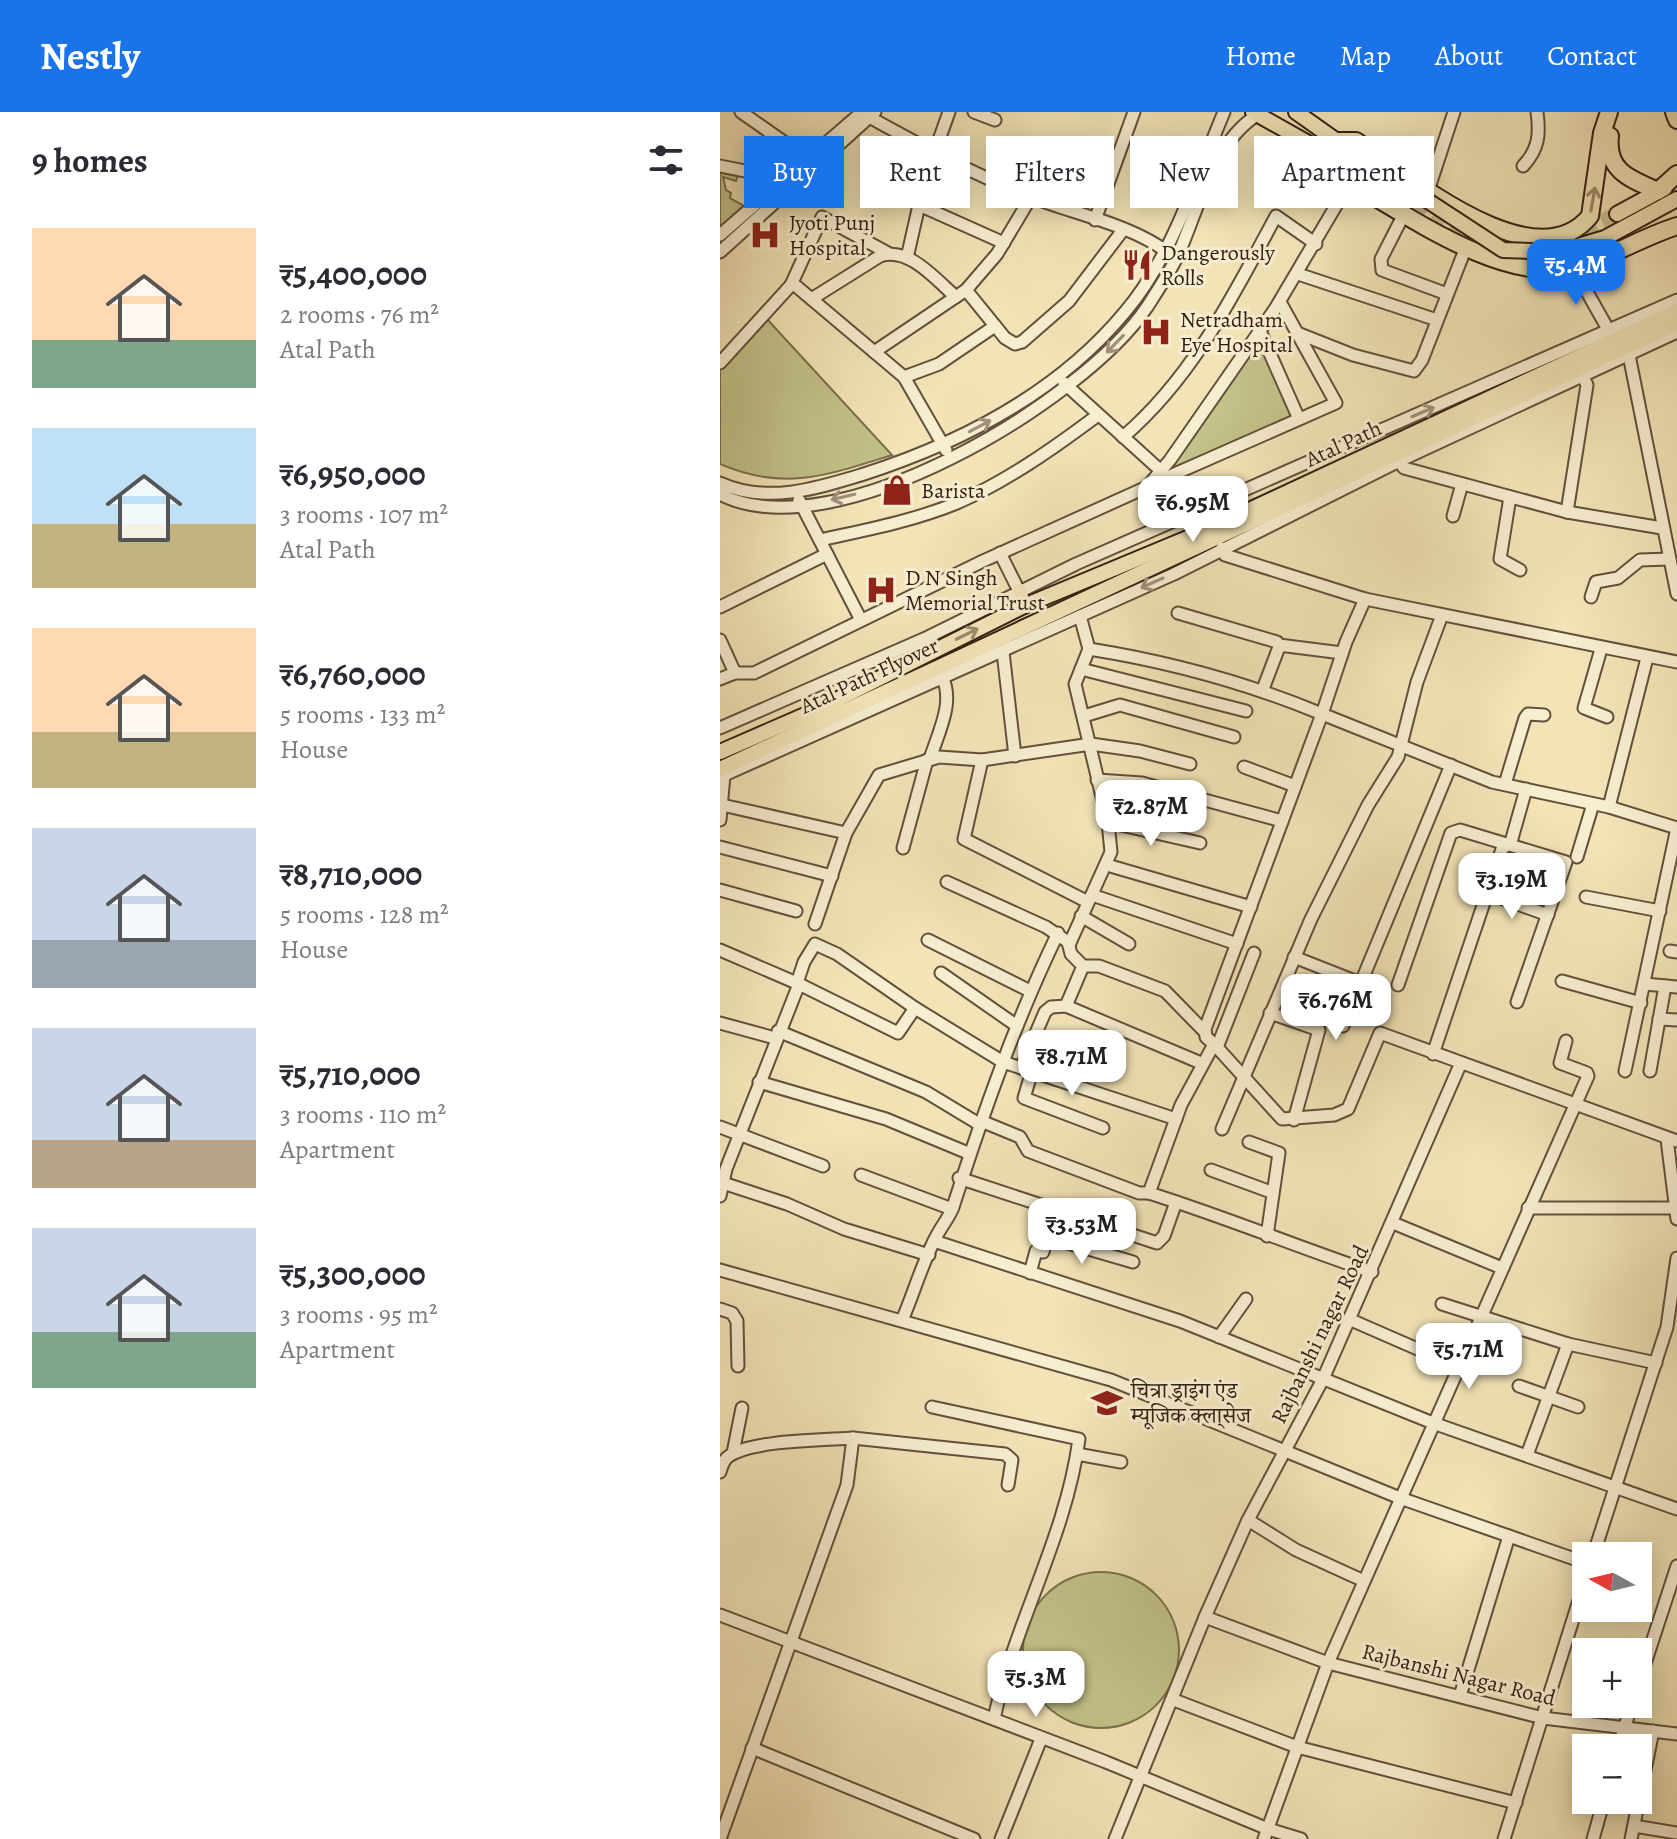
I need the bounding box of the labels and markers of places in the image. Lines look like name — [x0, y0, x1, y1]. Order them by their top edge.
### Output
place label: Jyoti Punj Hospital — [789, 208, 875, 263]
hospital icon: Jyoti Punj Hospital — [748, 218, 782, 252]
place label: Dangerously Rolls — [1161, 238, 1275, 293]
pin: ₹5.4M — [1520, 239, 1632, 307]
restaurant icon: Dangerously Rolls — [1120, 248, 1154, 282]
place label: Netradham Eye Hospital — [1180, 305, 1293, 360]
hospital icon: Netradham Eye Hospital — [1139, 315, 1173, 349]
shop icon: Barista — [880, 473, 914, 507]
place label: Barista — [921, 476, 986, 506]
pin: ₹6.95M — [1128, 476, 1258, 544]
place label: D N Singh Memorial Trust — [905, 563, 1045, 618]
hospital icon: D N Singh Memorial Trust — [864, 573, 898, 607]
pin: ₹2.87M — [1086, 780, 1216, 848]
pin: ₹3.19M — [1447, 853, 1577, 921]
pin: ₹6.76M — [1271, 974, 1401, 1042]
pin: ₹8.71M — [1007, 1030, 1137, 1098]
pin: ₹3.53M — [1017, 1198, 1147, 1266]
pin: ₹5.71M — [1404, 1323, 1534, 1391]
place label: चित्रा ड्राइंग एंड म्यूजिक क्ला्सेज — [1130, 1376, 1252, 1431]
school or university icon: चित्रा ड्राइंग एंड म्यूजिक क्ला्सेज — [1090, 1386, 1124, 1420]
pin: ₹5.3M — [980, 1651, 1092, 1719]

